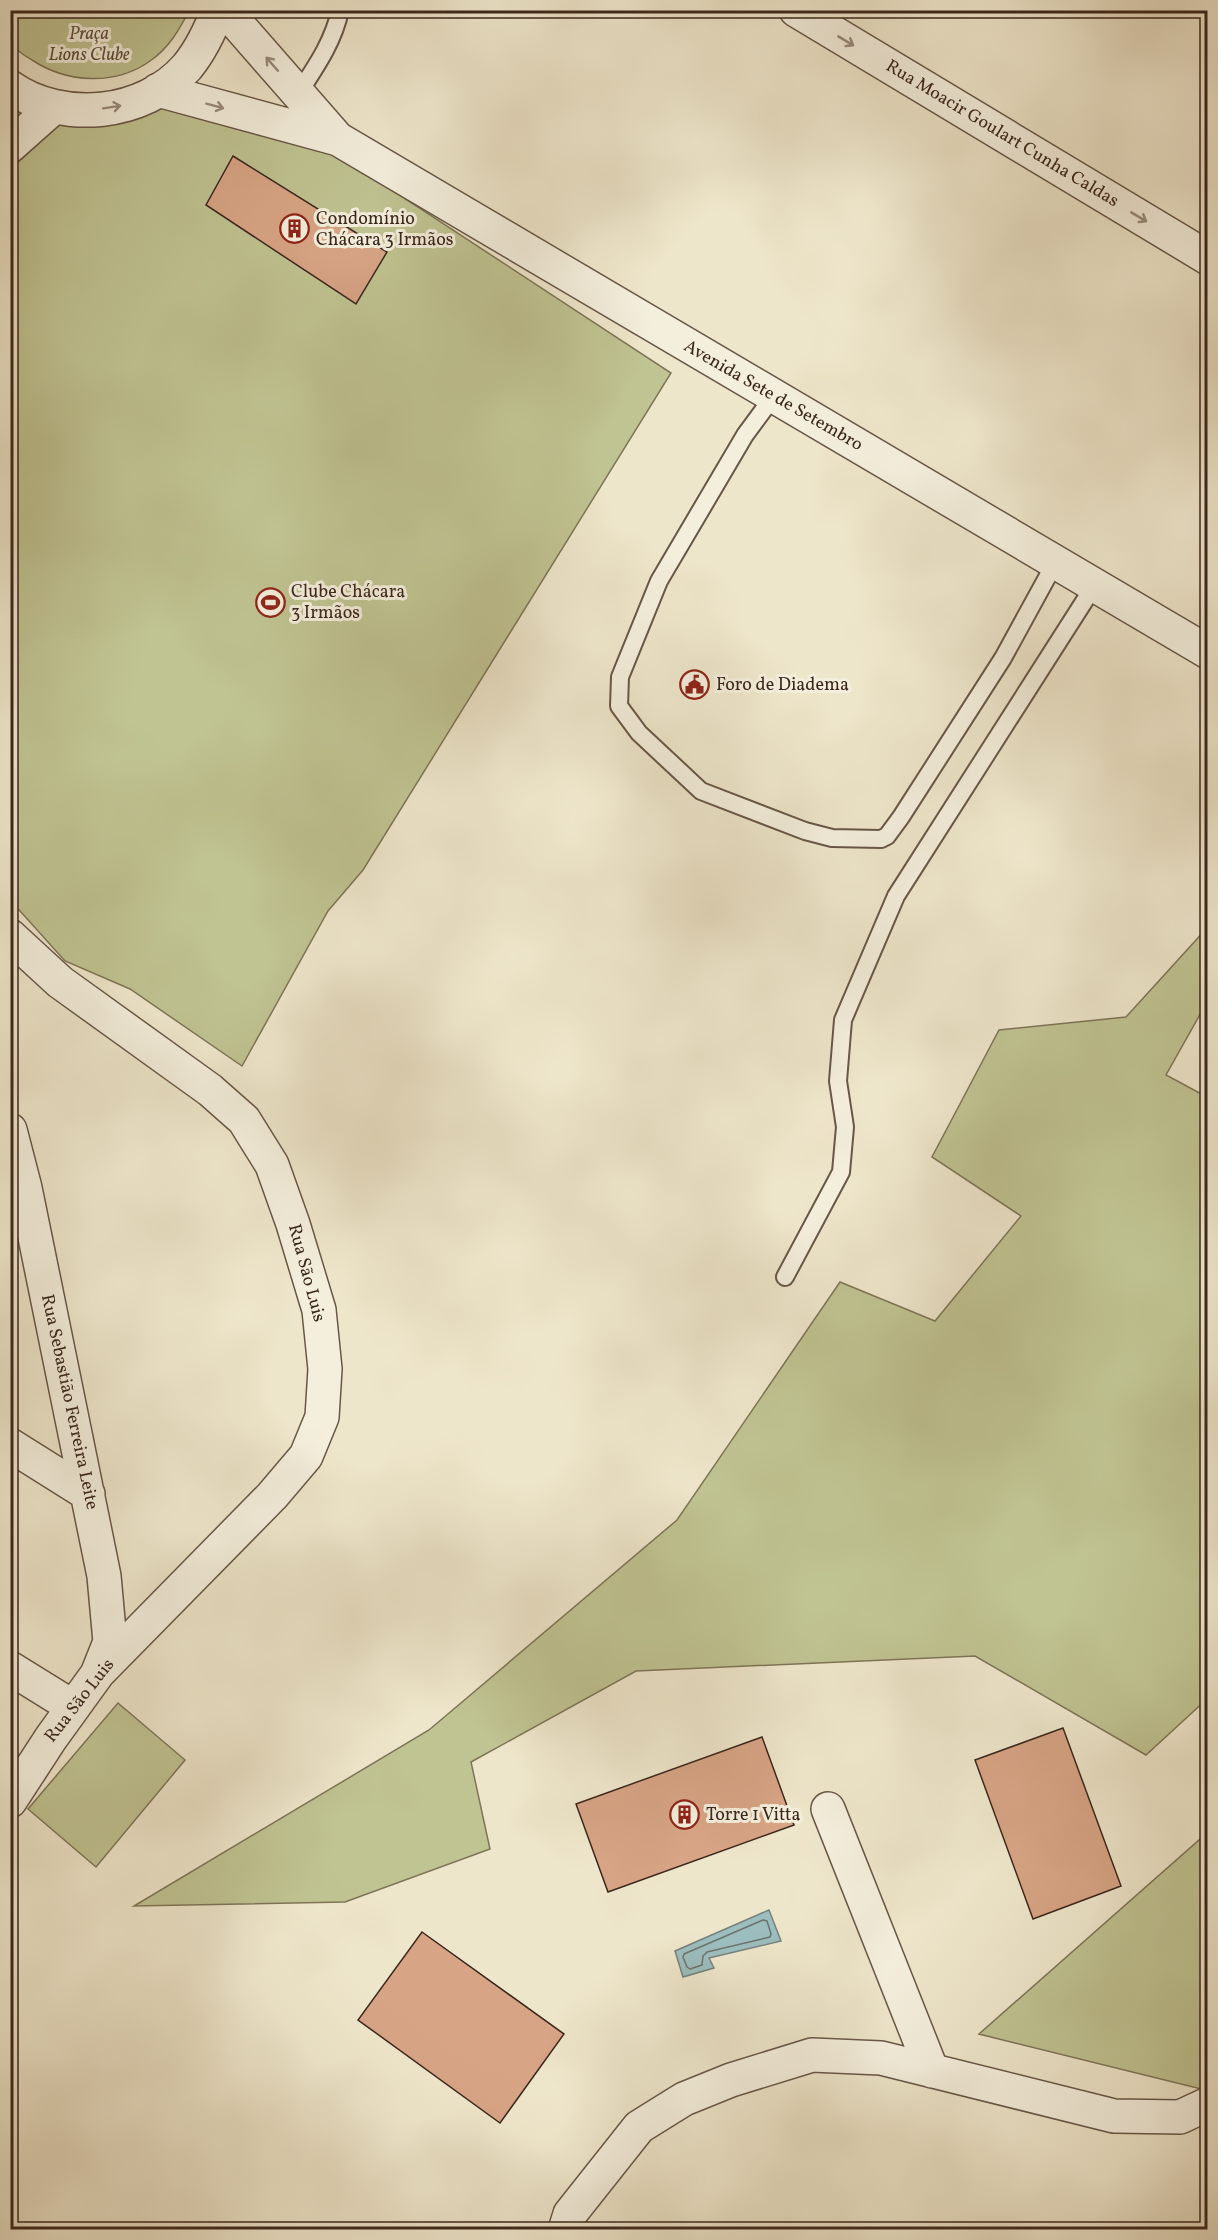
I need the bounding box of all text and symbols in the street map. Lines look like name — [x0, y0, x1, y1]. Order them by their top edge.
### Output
park label: Praça Lions Clube — [48, 22, 130, 68]
one-way arrow — [837, 35, 854, 47]
street label: Rua Moacir Goulart Cunha Caldas — [881, 54, 1123, 214]
one-way arrow — [265, 56, 278, 72]
one-way arrow — [205, 100, 224, 112]
one-way arrow — [102, 101, 122, 112]
place label: Condomínio Chácara 3 Irmãos — [316, 207, 453, 253]
one-way arrow — [1130, 211, 1147, 223]
building icon: Condomínio Chácara 3 Irmãos — [279, 213, 311, 245]
street label: Avenida Sete de Setembro — [679, 334, 867, 458]
place label: Clube Chácara 3 Irmãos — [291, 580, 405, 626]
sports icon: Clube Chácara 3 Irmãos — [254, 586, 286, 618]
public building icon: Foro de Diadema — [679, 669, 711, 701]
place label: Foro de Diadema — [716, 673, 849, 698]
street label: Rua São Luis — [281, 1221, 331, 1325]
street label: Rua Sebastião Ferreira Leite — [34, 1292, 104, 1512]
street label: Rua São Luis — [39, 1654, 121, 1748]
building icon: Torre 1 Vitta — [669, 1799, 701, 1831]
place label: Torre 1 Vitta — [706, 1803, 800, 1828]

